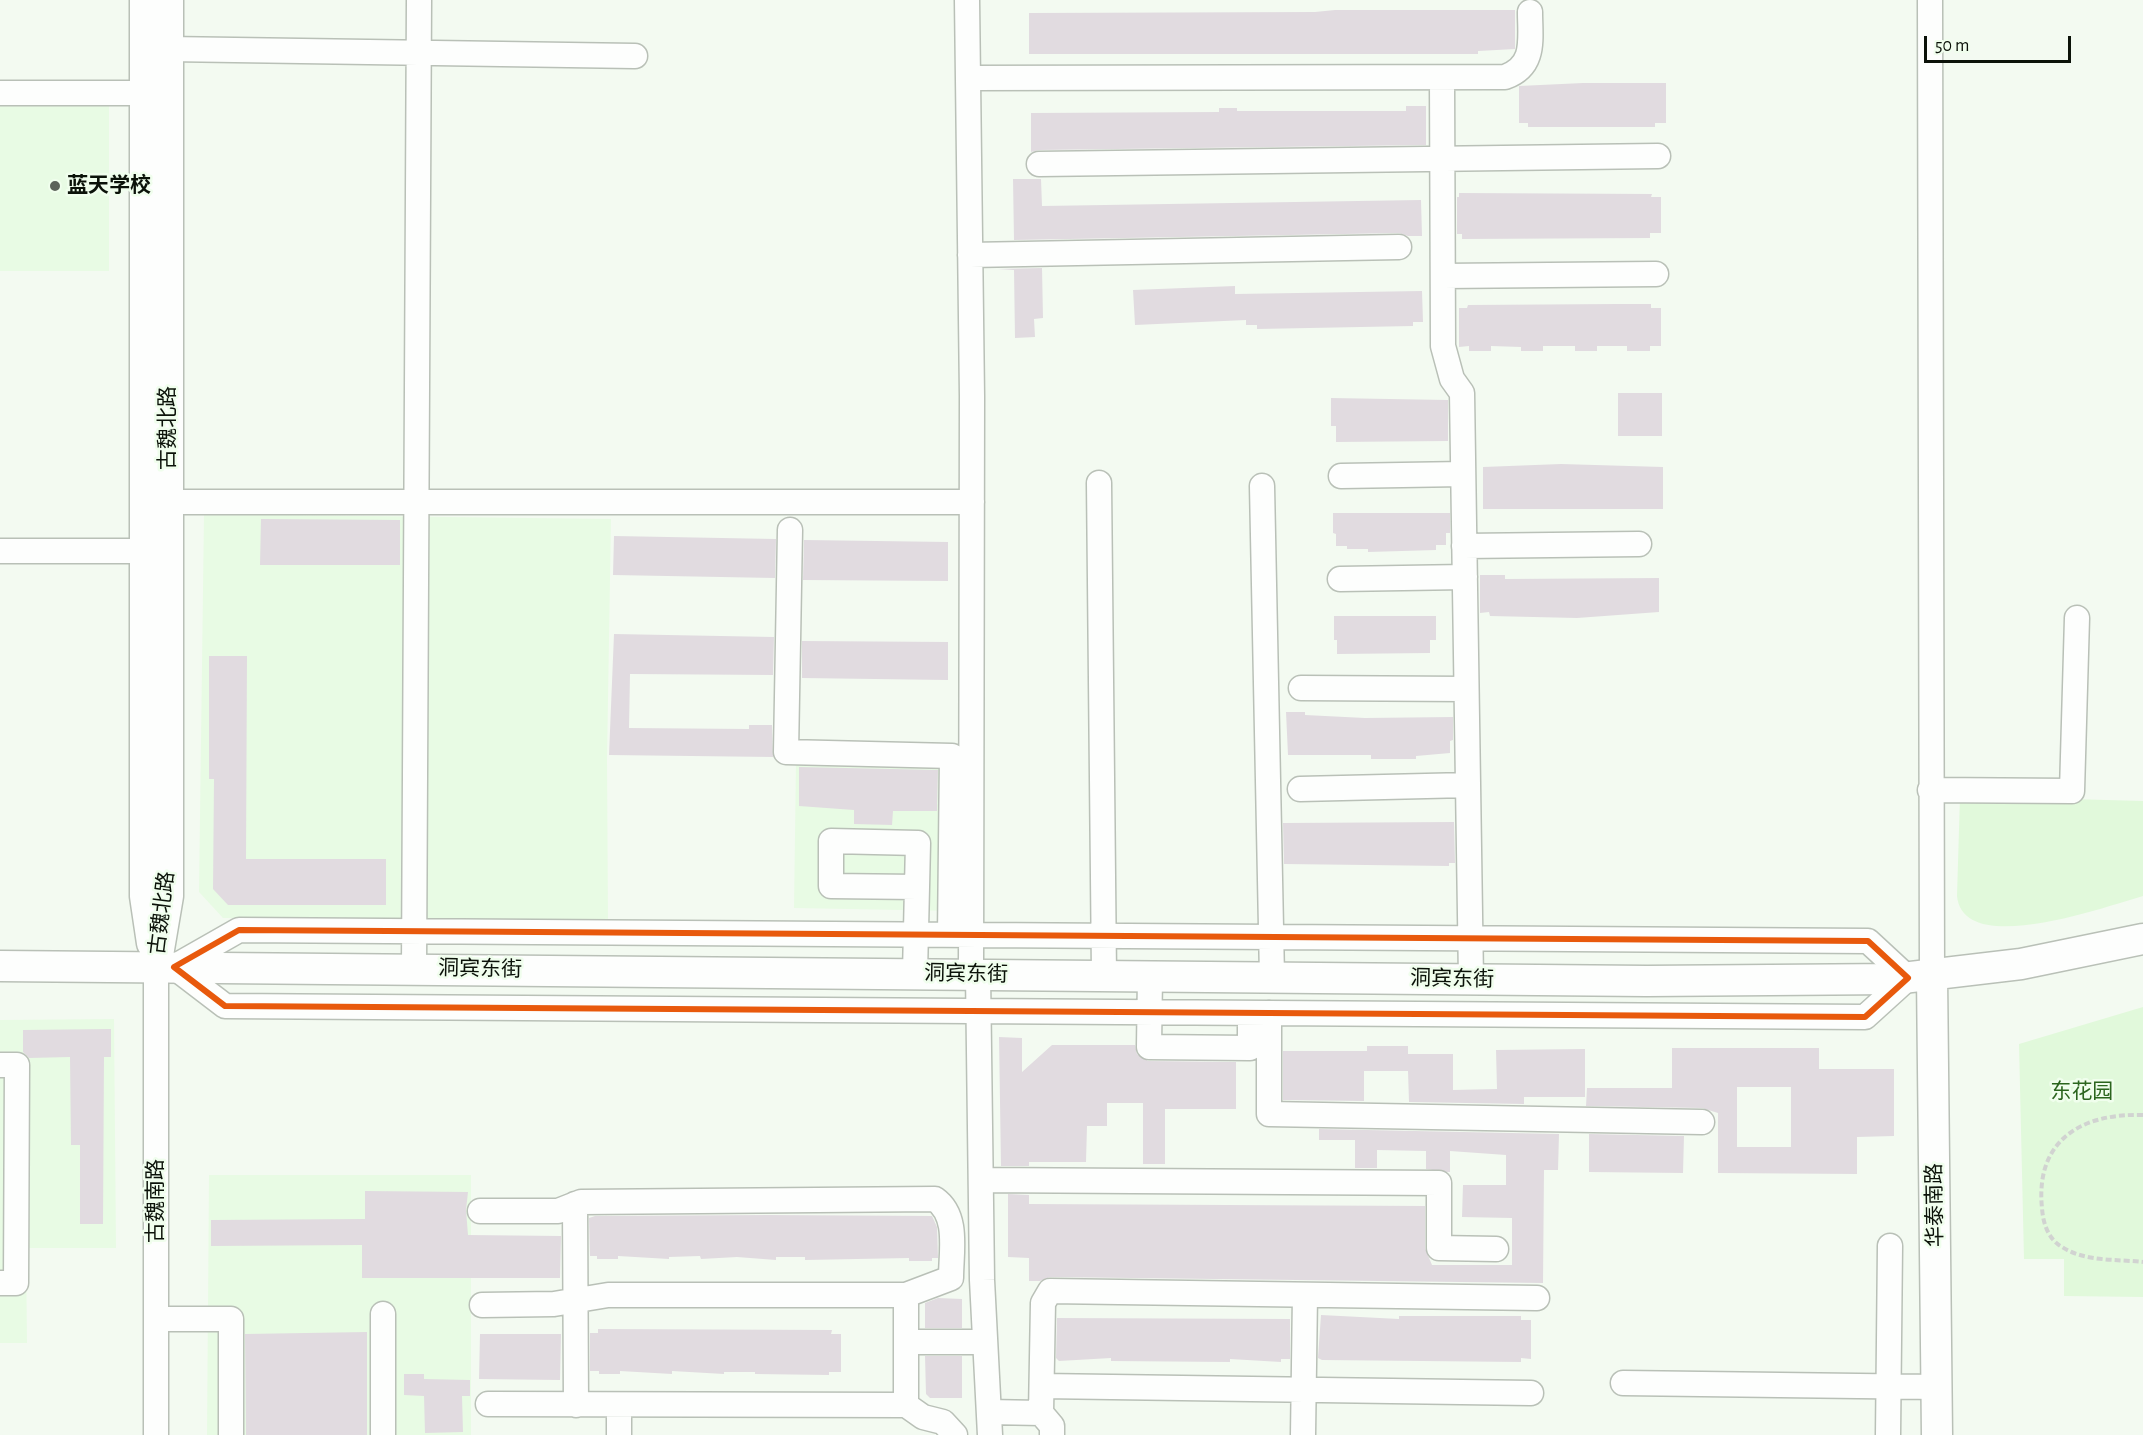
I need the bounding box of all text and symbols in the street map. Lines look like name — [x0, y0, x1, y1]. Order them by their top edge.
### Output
scale bar — [1927, 24, 2074, 62]
text: 50 m — [1935, 37, 1969, 55]
place label: 蓝天学校 — [67, 173, 151, 199]
marker: 蓝天学校 — [48, 179, 62, 193]
street label: 古魏北路 — [155, 386, 181, 470]
street label: 古魏北路 — [144, 870, 180, 956]
street label: 洞宾东街 — [438, 956, 522, 982]
street label: 洞宾东街 — [924, 961, 1008, 987]
street label: 洞宾东街 — [1410, 966, 1494, 992]
park label: 东花园 — [2051, 1079, 2113, 1105]
street label: 古魏南路 — [143, 1159, 169, 1243]
street label: 华泰南路 — [1922, 1163, 1948, 1247]

